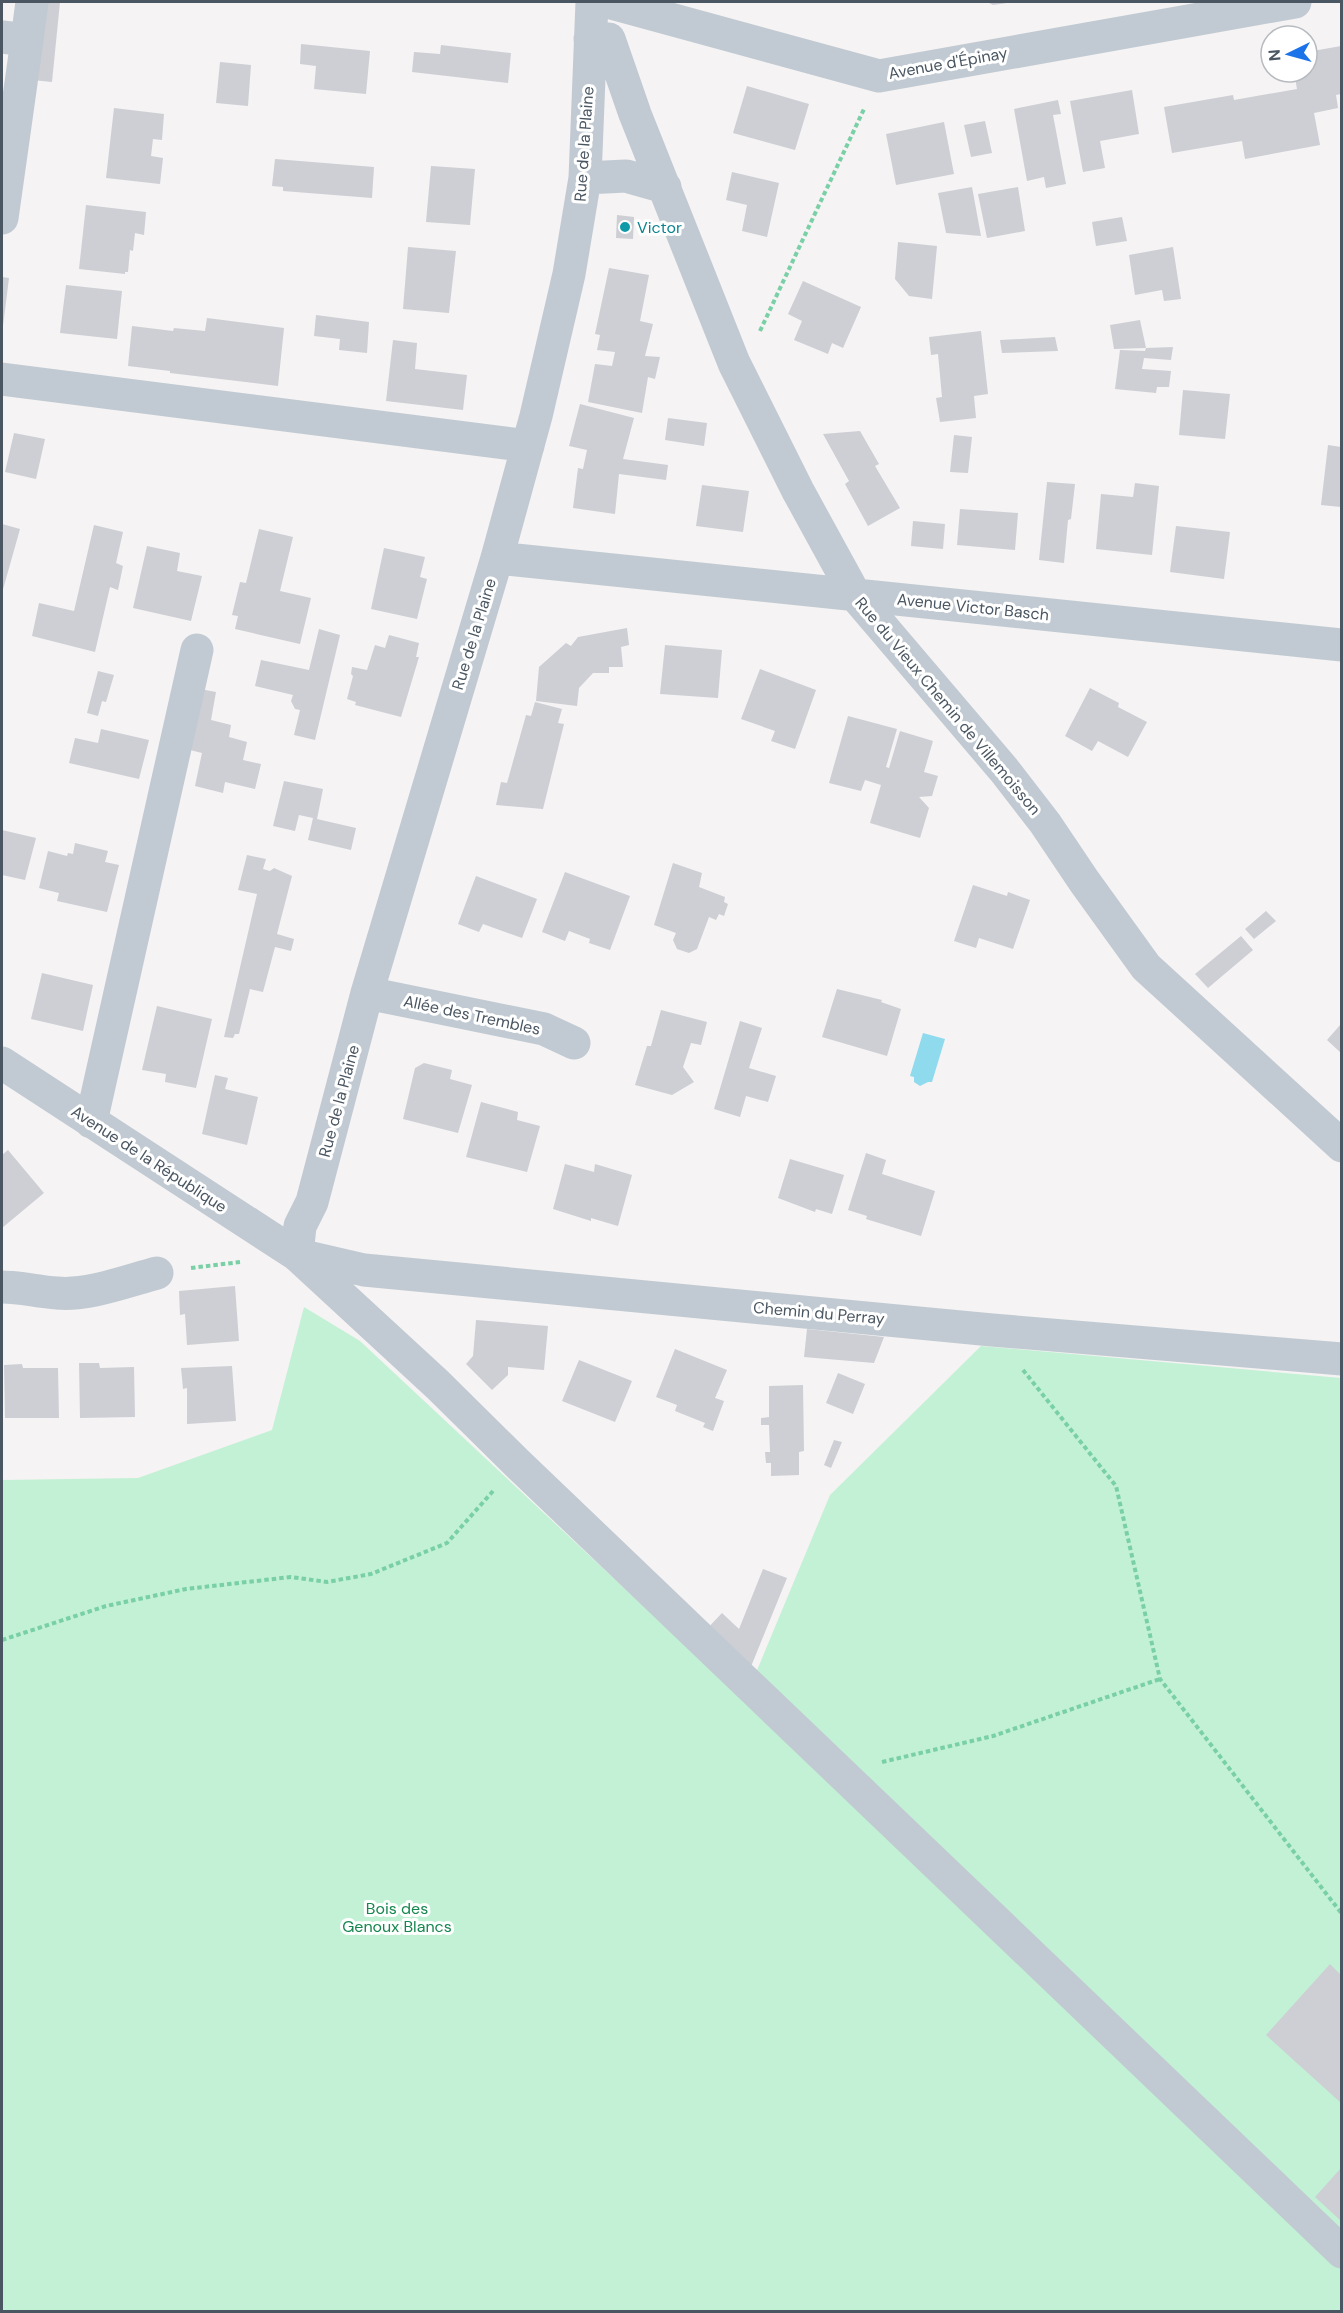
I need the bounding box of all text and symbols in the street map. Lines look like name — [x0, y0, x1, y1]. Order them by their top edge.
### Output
north arrow — [1259, 24, 1319, 84]
street label: Avenue d'Épinay — [887, 42, 1009, 84]
text: N — [1264, 49, 1286, 62]
street label: Rue de la Plaine — [569, 86, 599, 202]
place label: Victor — [637, 217, 682, 238]
marker: Victor — [618, 220, 632, 234]
street label: Rue de la Plaine — [447, 576, 501, 692]
street label: Avenue Victor Basch — [896, 589, 1050, 625]
street label: Rue du Vieux Chemin de Villemoisson — [851, 593, 1045, 819]
street label: Allée des Trembles — [402, 990, 542, 1040]
street label: Rue de la Plaine — [314, 1042, 364, 1160]
street label: Avenue de la République — [67, 1101, 231, 1217]
street label: Chemin du Perray — [752, 1297, 886, 1329]
park label: Bois des Genoux Blancs — [342, 1898, 452, 1937]

